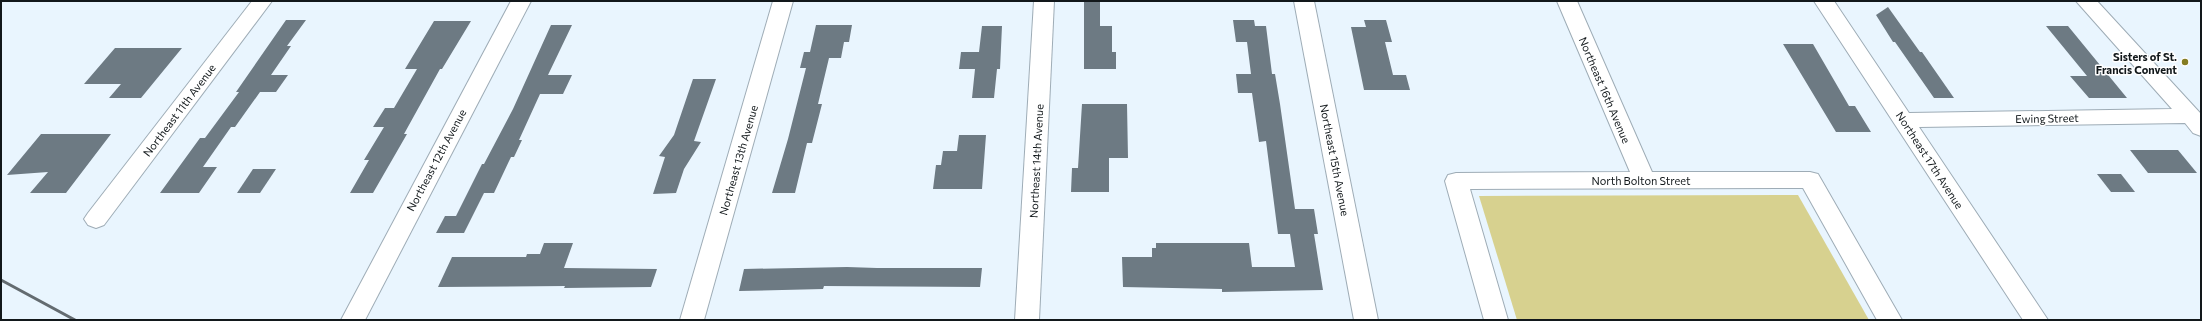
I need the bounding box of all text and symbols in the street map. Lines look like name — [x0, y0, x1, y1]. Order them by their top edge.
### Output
street label: Northeast 16th Avenue — [1577, 35, 1633, 145]
place label: Sisters of St. Francis Convent — [2096, 50, 2177, 76]
marker: Sisters of St. Francis Convent — [2180, 57, 2190, 67]
street label: Northeast 11th Avenue — [140, 61, 218, 159]
street label: Northeast 13th Avenue — [716, 103, 760, 216]
street label: Northeast 14th Avenue — [1027, 103, 1045, 218]
street label: Northeast 15th Avenue — [1318, 103, 1352, 217]
street label: Northeast 12th Avenue — [404, 107, 468, 213]
street label: Northeast 17th Avenue — [1894, 109, 1966, 211]
street label: Ewing Street — [2015, 111, 2079, 125]
street label: North Bolton Street — [1591, 174, 1691, 187]

